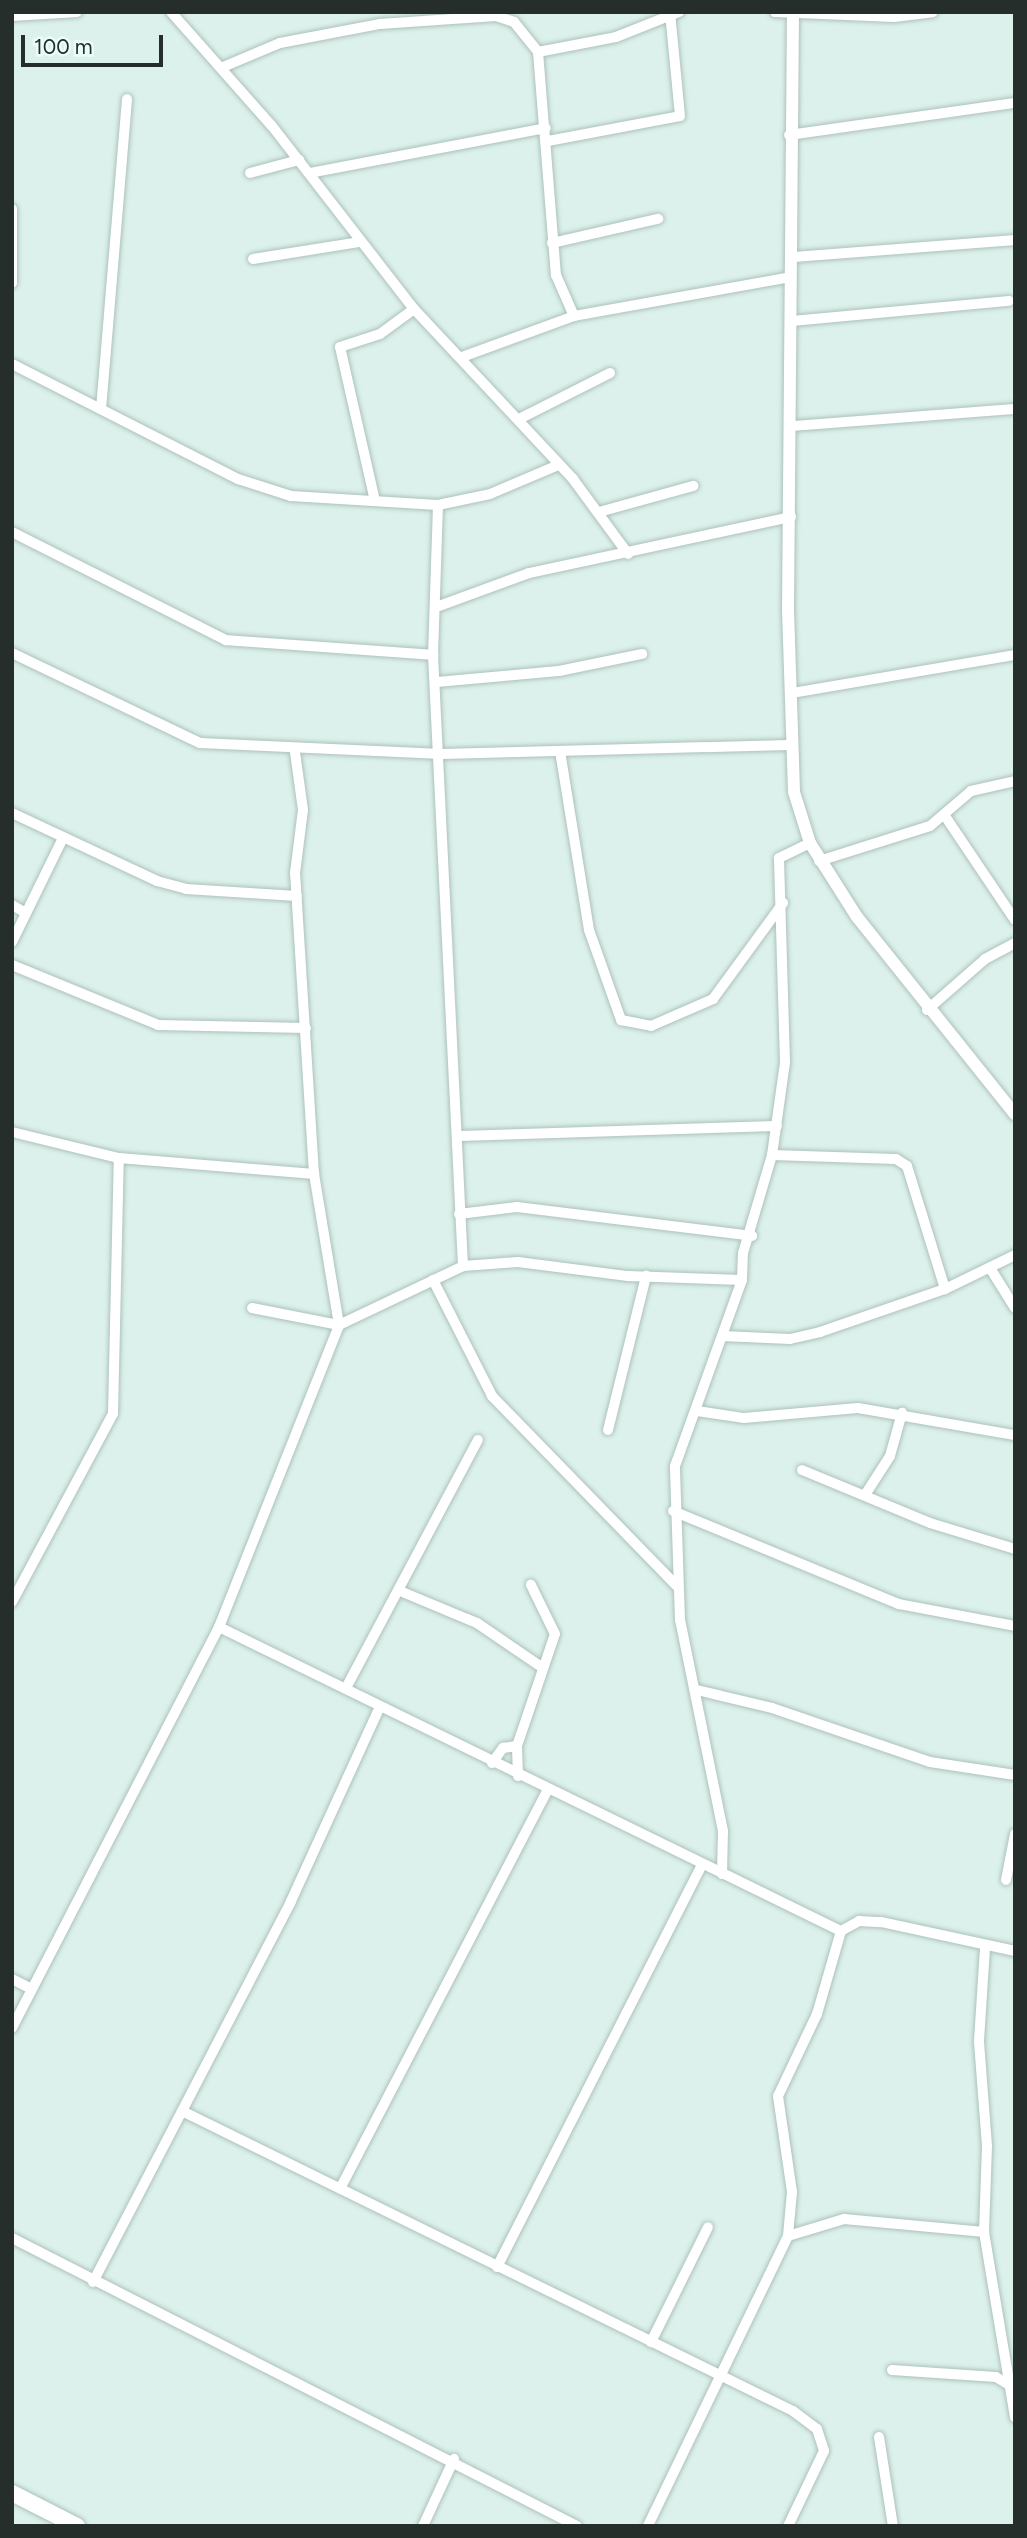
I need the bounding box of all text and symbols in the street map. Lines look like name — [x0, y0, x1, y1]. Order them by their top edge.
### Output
scale bar — [24, 21, 166, 65]
text: 100 m — [34, 34, 93, 59]

